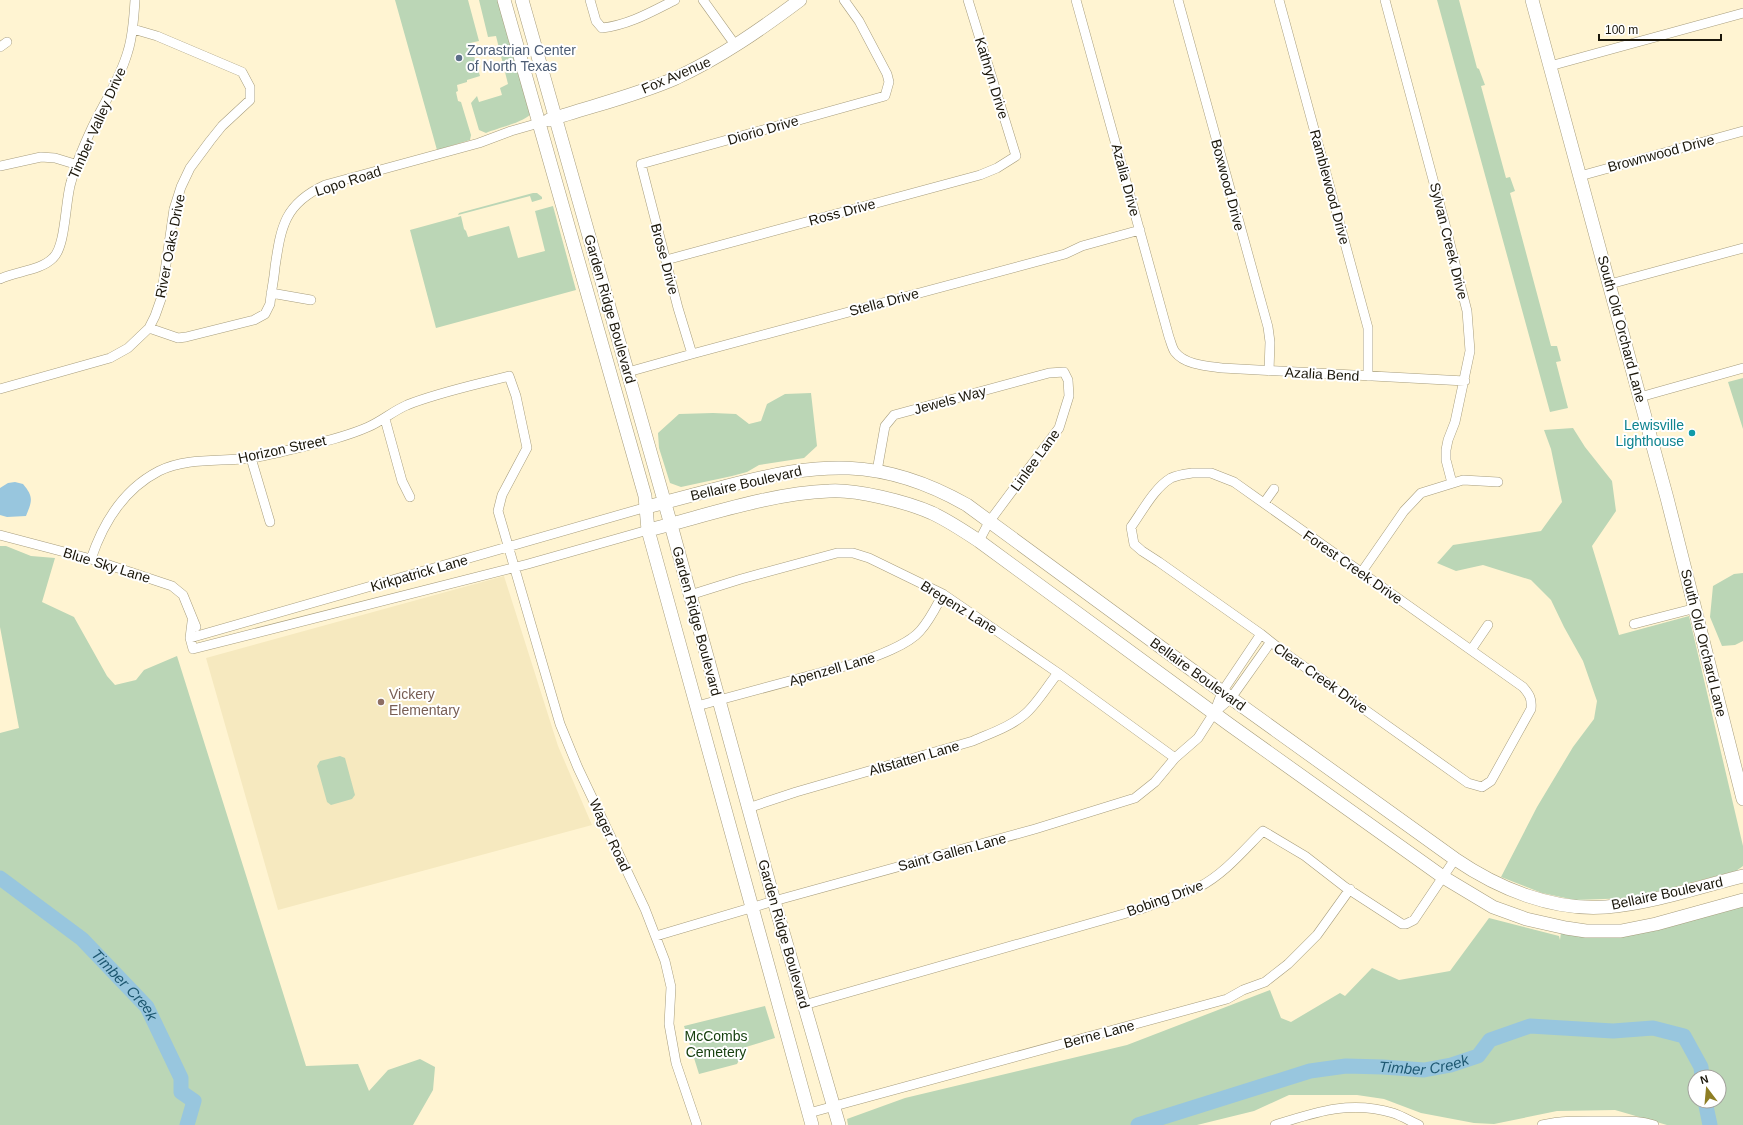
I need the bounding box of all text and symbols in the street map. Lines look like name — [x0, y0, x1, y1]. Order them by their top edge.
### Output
scale bar — [1599, 16, 1721, 42]
text: 100 m — [1605, 23, 1638, 37]
street label: Kathryn Drive — [972, 35, 1012, 121]
place label: Zorastrian Center of North Texas — [467, 42, 576, 74]
marker: Zorastrian Center of North Texas — [454, 53, 464, 63]
street label: Fox Avenue — [639, 53, 713, 97]
street label: Timber Valley Drive — [65, 64, 129, 181]
street label: Diorio Drive — [726, 112, 801, 148]
street label: Ramblewood Drive — [1307, 128, 1353, 246]
street label: Brownwood Drive — [1606, 131, 1716, 175]
street label: Boxwood Drive — [1208, 137, 1248, 233]
street label: Azalia Drive — [1109, 142, 1143, 218]
street label: Lopo Road — [313, 163, 383, 199]
street label: Sylvan Creek Drive — [1427, 181, 1471, 301]
street label: River Oaks Drive — [152, 192, 188, 299]
street label: Ross Drive — [807, 195, 877, 229]
street label: Brose Drive — [648, 222, 682, 297]
street label: Garden Ridge Boulevard — [581, 233, 639, 385]
street label: South Old Orchard Lane — [1595, 254, 1649, 405]
street label: Stella Drive — [847, 285, 921, 319]
street label: Azalia Bend — [1284, 364, 1360, 384]
street label: Jewels Way — [912, 383, 988, 417]
place label: Lewisville Lighthouse — [1615, 417, 1684, 449]
street label: Linlee Lane — [1007, 426, 1063, 494]
marker: Lewisville Lighthouse — [1687, 428, 1697, 438]
street label: Horizon Street — [237, 432, 328, 466]
street label: Bellaire Boulevard — [689, 462, 803, 504]
street label: Forest Creek Drive — [1300, 527, 1406, 607]
street label: Blue Sky Lane — [61, 544, 153, 586]
street label: Garden Ridge Boulevard — [669, 545, 725, 697]
street label: Kirkpatrick Lane — [369, 551, 470, 595]
street label: South Old Orchard Lane — [1678, 567, 1730, 719]
street label: Bregenz Lane — [918, 577, 1000, 637]
street label: Bellaire Boulevard — [1147, 634, 1249, 714]
street label: Clear Creek Drive — [1271, 640, 1371, 717]
street label: Apenzell Lane — [787, 649, 877, 689]
place label: Vickery Elementary — [389, 686, 460, 718]
marker: Vickery Elementary — [376, 697, 386, 707]
street label: Altstatten Lane — [867, 737, 961, 779]
street label: Wager Road — [586, 796, 634, 874]
street label: Saint Gallen Lane — [896, 830, 1008, 874]
street label: Garden Ridge Boulevard — [755, 858, 813, 1010]
street label: Bellaire Boulevard — [1610, 873, 1724, 913]
street label: Bobing Drive — [1125, 877, 1206, 919]
water label: Timber Creek — [88, 945, 162, 1025]
street label: Berne Lane — [1062, 1017, 1136, 1051]
park label: McCombs Cemetery — [684, 1028, 748, 1060]
water label: Timber Creek — [1378, 1050, 1472, 1078]
north arrow — [1687, 1069, 1727, 1109]
text: N — [1699, 1073, 1710, 1086]

